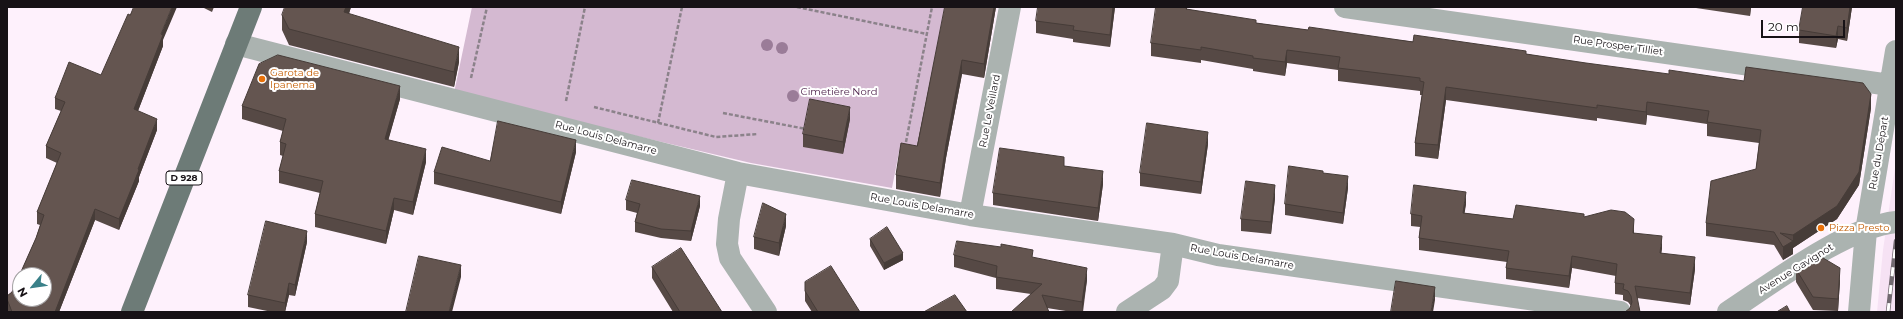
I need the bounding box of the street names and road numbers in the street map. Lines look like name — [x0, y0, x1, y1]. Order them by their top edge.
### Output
street label: Rue Prosper Tilliet — [1572, 34, 1664, 58]
street label: Rue Le Veillard — [977, 73, 1003, 149]
street label: Rue du Départ — [1867, 116, 1891, 190]
street label: Rue Louis Delamarre — [554, 119, 658, 157]
road number: D 928 — [166, 171, 202, 185]
street label: Rue Louis Delamarre — [869, 191, 975, 221]
street label: Avenue Gavignot — [1756, 241, 1836, 297]
street label: Rue Louis Delamarre — [1189, 242, 1295, 272]

